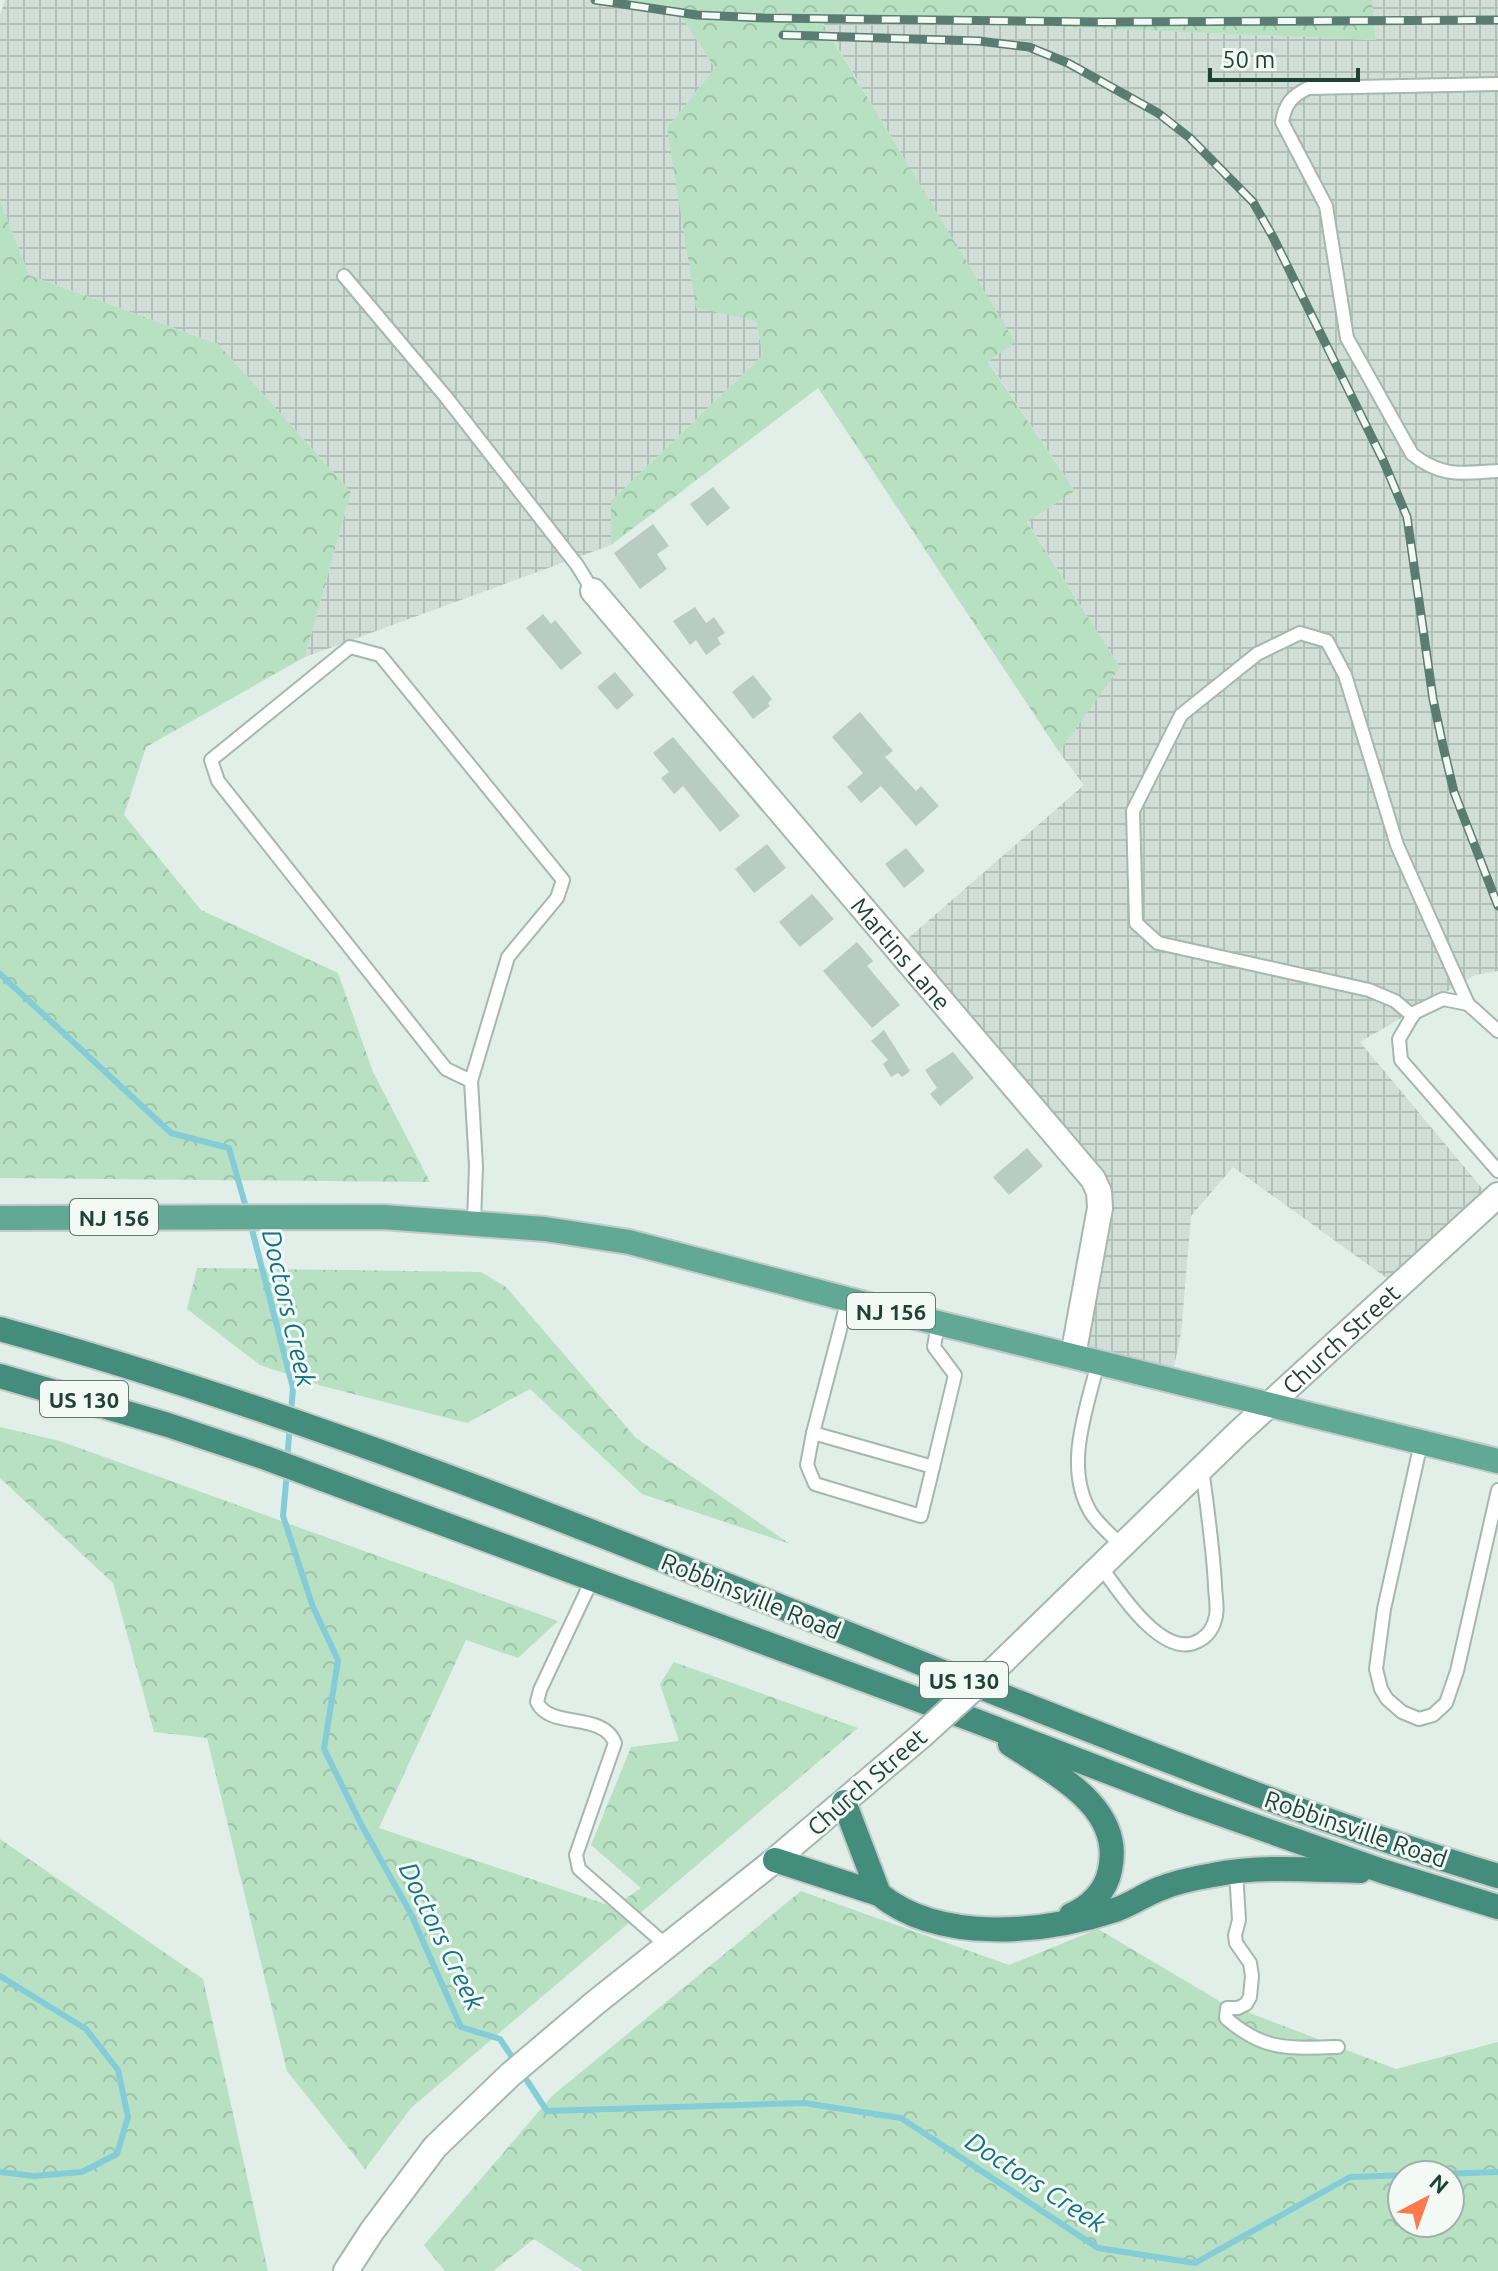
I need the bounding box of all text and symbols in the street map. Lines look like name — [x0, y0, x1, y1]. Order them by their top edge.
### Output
scale bar — [1210, 32, 1358, 82]
text: 50 m — [1222, 46, 1275, 73]
street label: Martins Lane — [846, 892, 957, 1015]
road number: NJ 156 — [70, 1199, 158, 1235]
water label: Doctors Creek — [257, 1226, 321, 1390]
street label: Church Street — [1277, 1278, 1405, 1399]
road number: NJ 156 — [847, 1293, 935, 1329]
road number: US 130 — [40, 1381, 128, 1417]
street label: Robbinsville Road — [657, 1548, 845, 1644]
road number: US 130 — [920, 1662, 1008, 1698]
street label: Church Street — [802, 1723, 932, 1841]
street label: Robbinsville Road — [1261, 1785, 1451, 1873]
water label: Doctors Creek — [394, 1857, 491, 2015]
water label: Doctors Creek — [961, 2126, 1112, 2238]
north arrow — [1386, 2159, 1466, 2239]
text: N — [1425, 2169, 1454, 2198]

